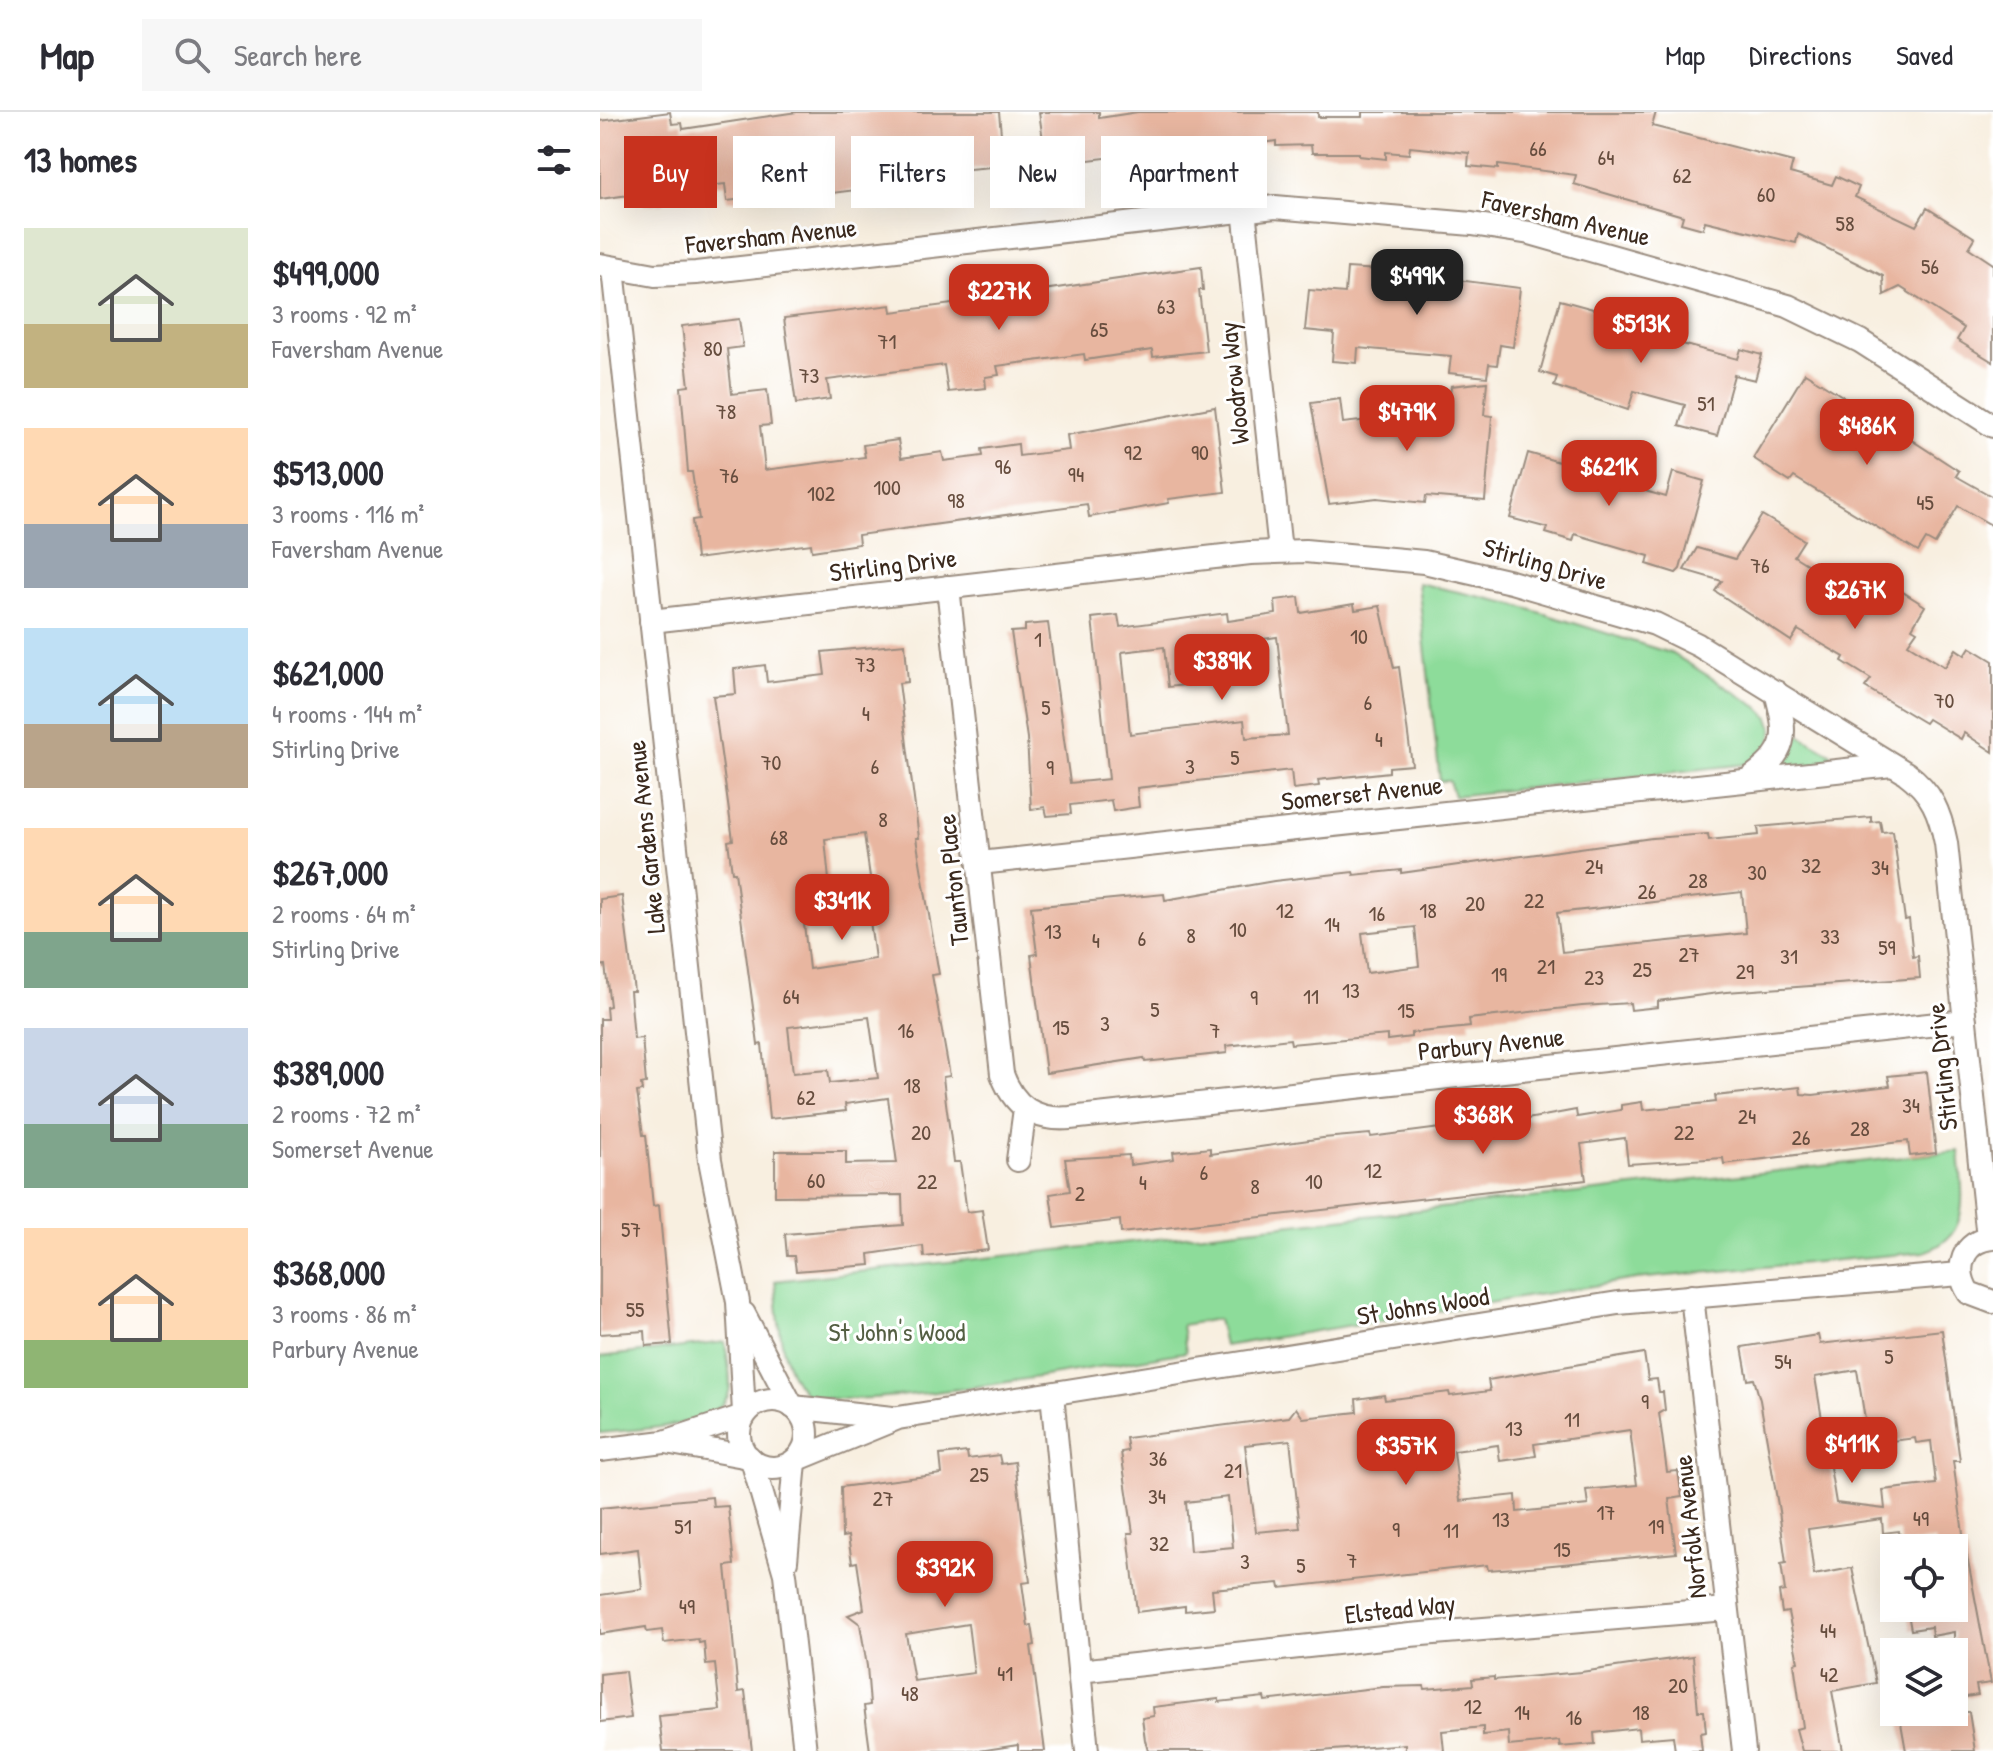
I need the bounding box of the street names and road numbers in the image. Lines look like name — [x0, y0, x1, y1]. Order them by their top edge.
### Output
street label: Faversham Avenue — [1478, 181, 1654, 254]
street label: Faversham Avenue — [683, 209, 858, 262]
street label: Woodrow Way — [1210, 320, 1257, 446]
street label: Stirling Drive — [1479, 529, 1611, 598]
street label: Stirling Drive — [827, 539, 958, 590]
street label: Lake Gardens Avenue — [618, 739, 673, 935]
street label: Somerset Avenue — [1280, 767, 1444, 818]
street label: Taunton Place — [928, 813, 977, 947]
street label: Stirling Drive — [1917, 1002, 1966, 1132]
street label: Parbury Avenue — [1416, 1018, 1566, 1069]
street label: St Johns Wood — [1355, 1278, 1491, 1333]
street label: Norfolk Avenue — [1665, 1454, 1714, 1600]
street label: Elstead Way — [1343, 1585, 1457, 1632]

